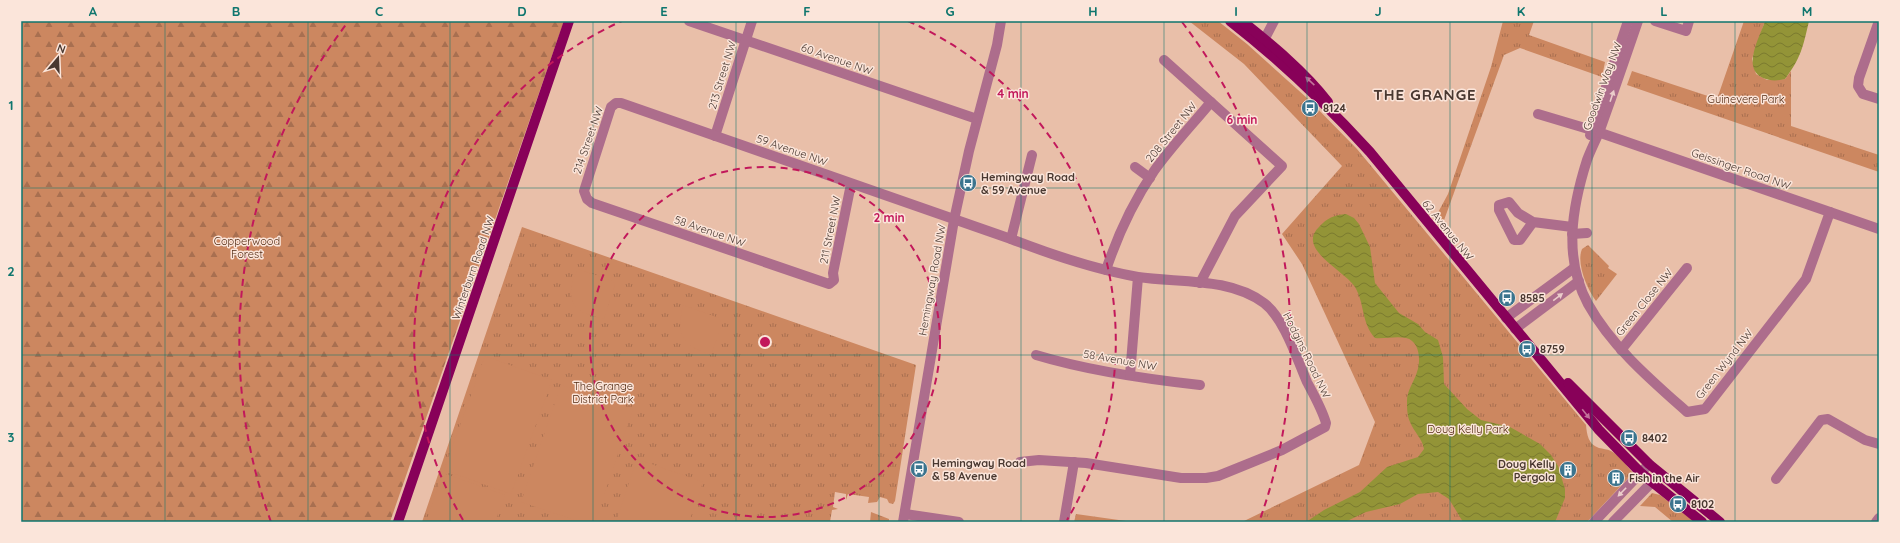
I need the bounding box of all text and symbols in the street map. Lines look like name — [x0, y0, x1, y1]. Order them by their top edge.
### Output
text: A — [89, 3, 98, 19]
text: B — [232, 3, 240, 19]
text: C — [375, 3, 383, 19]
text: D — [517, 3, 527, 19]
text: E — [660, 3, 668, 19]
text: F — [803, 3, 811, 19]
text: G — [945, 3, 955, 19]
text: H — [1088, 3, 1098, 19]
text: I — [1234, 3, 1238, 19]
text: J — [1374, 3, 1382, 19]
text: K — [1517, 3, 1526, 19]
text: L — [1660, 3, 1668, 19]
text: M — [1802, 3, 1812, 19]
north arrow — [38, 38, 78, 78]
street label: 213 Street NW — [705, 39, 739, 111]
street label: 60 Avenue NW — [799, 40, 875, 78]
street label: Goodwin Way NW — [1580, 40, 1625, 132]
text: N — [55, 41, 67, 56]
one-way arrow — [1305, 77, 1316, 86]
district label: THE GRANGE — [1373, 85, 1477, 104]
text: 4 min — [997, 86, 1029, 101]
one-way arrow — [1609, 90, 1615, 102]
park label: Guinevere Park — [1707, 92, 1785, 106]
text: 1 — [8, 97, 14, 113]
bus stop icon: 8124 — [1300, 98, 1320, 118]
street label: 208 Street NW — [1142, 99, 1200, 165]
place label: 8124 — [1323, 101, 1347, 115]
street label: 214 Street NW — [570, 104, 606, 176]
text: 6 min — [1226, 112, 1258, 127]
street label: 59 Avenue NW — [755, 131, 830, 169]
street label: Geissinger Road NW — [1689, 145, 1793, 193]
place label: Hemingway Road & 59 Avenue — [981, 170, 1075, 197]
bus stop icon: Hemingway Road & 59 Avenue — [958, 173, 978, 193]
street label: 211 Street NW — [817, 194, 844, 265]
street label: 62 Avenue NW — [1419, 197, 1477, 264]
text: 2 min — [873, 210, 905, 225]
street label: 58 Avenue NW — [673, 212, 748, 250]
street label: Winterburn Road NW — [449, 214, 497, 322]
street label: Hemingway Road NW — [915, 223, 949, 337]
park label: Copperwood Forest — [214, 234, 280, 261]
text: 2 — [7, 263, 15, 279]
street label: Green Close NW — [1613, 265, 1676, 339]
bus stop icon: 8585 — [1497, 288, 1517, 308]
place label: 8585 — [1520, 291, 1545, 305]
one-way arrow — [1552, 293, 1563, 301]
street label: Hodgins Road NW — [1280, 310, 1334, 401]
street label: Green Wynd NW — [1692, 326, 1756, 402]
centre of rings — [758, 335, 772, 349]
bus stop icon: 8759 — [1517, 339, 1537, 359]
place label: 8759 — [1540, 342, 1565, 356]
street label: 58 Avenue NW — [1082, 347, 1158, 373]
park label: The Grange District Park — [572, 379, 634, 406]
one-way arrow — [1582, 409, 1590, 420]
park label: Doug Kelly Park — [1427, 422, 1509, 436]
bus stop icon: 8402 — [1619, 428, 1639, 448]
text: 3 — [8, 429, 15, 445]
place label: 8402 — [1642, 431, 1668, 445]
place label: Hemingway Road & 58 Avenue — [932, 456, 1026, 483]
place label: Doug Kelly Pergola — [1498, 457, 1555, 484]
bus stop icon: Hemingway Road & 58 Avenue — [909, 459, 929, 479]
building icon: Doug Kelly Pergola — [1558, 460, 1578, 480]
building icon: Fish in the Air — [1606, 468, 1626, 488]
place label: Fish in the Air — [1629, 471, 1700, 485]
one-way arrow — [1617, 487, 1627, 497]
bus stop icon: 8102 — [1668, 494, 1688, 514]
place label: 8102 — [1691, 497, 1714, 511]

